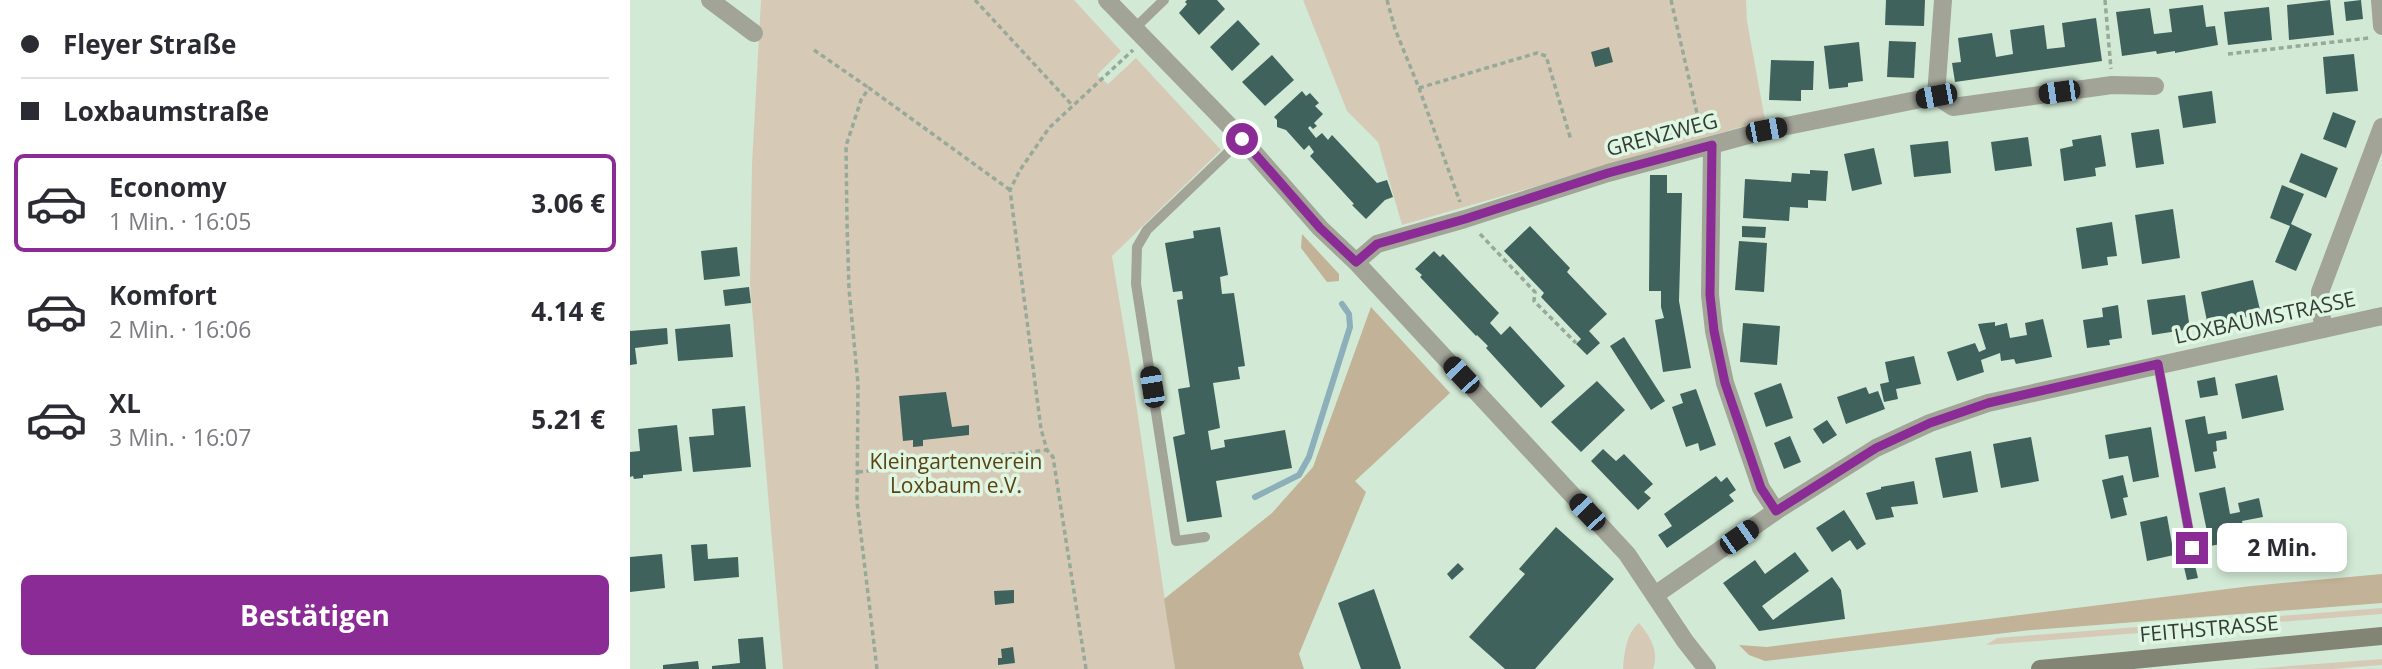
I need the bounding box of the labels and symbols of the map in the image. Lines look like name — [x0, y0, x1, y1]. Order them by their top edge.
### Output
car — [2037, 79, 2082, 105]
car — [1914, 82, 1959, 110]
street label: GRENZWEG — [1603, 106, 1720, 162]
car — [1744, 116, 1789, 144]
route start — [1226, 123, 1258, 155]
street label: LOXBAUMSTRASSE — [2172, 284, 2358, 350]
car — [1439, 352, 1484, 398]
car — [1139, 365, 1166, 409]
park label: Kleingartenverein Loxbaum e.V. — [870, 447, 1042, 499]
car — [1565, 489, 1610, 535]
car — [1716, 516, 1763, 558]
callout: 2 Min. — [2216, 524, 2346, 572]
route end — [2176, 532, 2208, 564]
street label: FEITHSTRASSE — [2138, 608, 2280, 648]

